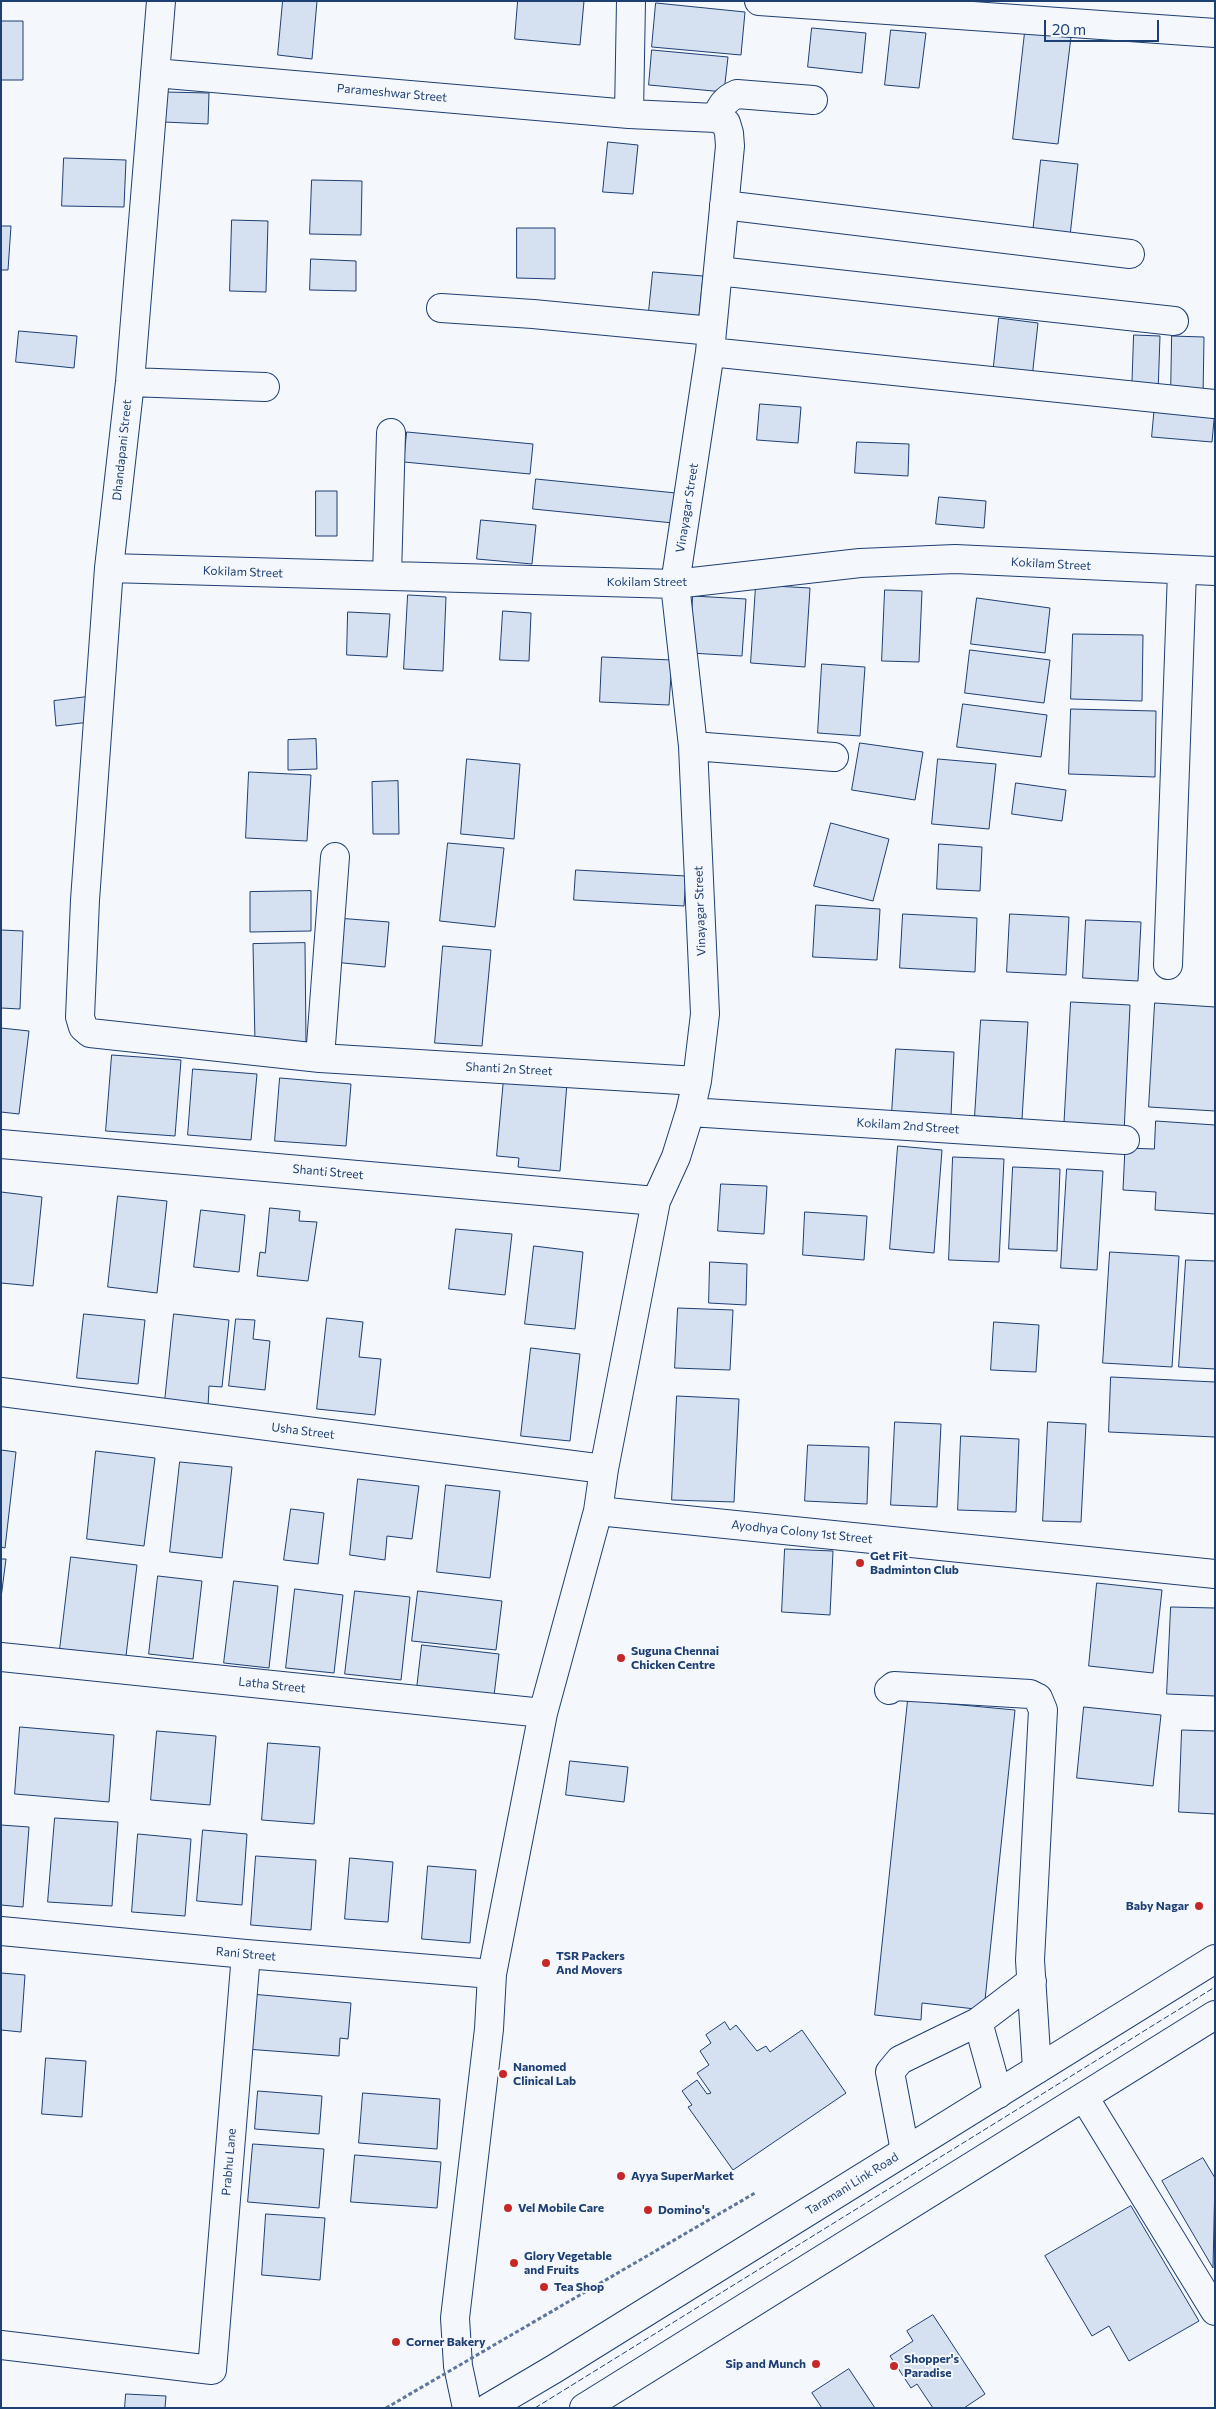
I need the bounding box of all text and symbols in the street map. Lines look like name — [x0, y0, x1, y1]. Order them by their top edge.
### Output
scale bar — [1046, 10, 1161, 42]
text: 20 m — [1052, 20, 1086, 38]
street label: Parameshwar Street — [336, 81, 448, 105]
street label: Dhandapani Street — [110, 399, 134, 501]
street label: Vinayagar Street — [673, 462, 701, 554]
street label: Kokilam Street — [1010, 555, 1092, 573]
street label: Kokilam Street — [203, 563, 283, 581]
street label: Kokilam Street — [607, 575, 687, 589]
street label: Vinayagar Street — [691, 866, 709, 956]
street label: Shanti 2n Street — [465, 1060, 553, 1078]
street label: Kokilam 2nd Street — [856, 1115, 960, 1137]
street label: Shanti Street — [292, 1162, 364, 1182]
street label: Usha Street — [271, 1420, 335, 1442]
street label: Ayodhya Colony 1st Street — [731, 1517, 873, 1547]
place label: Get Fit Badminton Club — [870, 1549, 959, 1577]
marker: Get Fit Badminton Club — [854, 1557, 866, 1569]
place label: Suguna Chennai Chicken Centre — [631, 1644, 719, 1672]
marker: Suguna Chennai Chicken Centre — [615, 1652, 627, 1664]
street label: Latha Street — [238, 1674, 306, 1696]
place label: Baby Nagar — [1126, 1899, 1189, 1913]
marker: Baby Nagar — [1193, 1900, 1205, 1912]
street label: Rani Street — [215, 1944, 277, 1964]
place label: TSR Packers And Movers — [556, 1949, 625, 1977]
marker: TSR Packers And Movers — [540, 1957, 552, 1969]
place label: Nanomed Clinical Lab — [513, 2060, 576, 2088]
marker: Nanomed Clinical Lab — [497, 2068, 509, 2080]
street label: Prabhu Lane — [219, 2128, 239, 2196]
street label: Taramani Link Road — [803, 2150, 901, 2218]
place label: Ayya SuperMarket — [631, 2169, 734, 2183]
marker: Ayya SuperMarket — [615, 2170, 627, 2182]
place label: Vel Mobile Care — [518, 2201, 604, 2215]
marker: Vel Mobile Care — [502, 2202, 514, 2214]
place label: Domino's — [658, 2203, 710, 2217]
marker: Domino's — [642, 2204, 654, 2216]
place label: Glory Vegetable and Fruits — [524, 2249, 612, 2277]
marker: Glory Vegetable and Fruits — [508, 2257, 520, 2269]
place label: Tea Shop — [554, 2280, 604, 2294]
marker: Tea Shop — [538, 2281, 550, 2293]
place label: Corner Bakery — [406, 2335, 486, 2349]
marker: Corner Bakery — [390, 2336, 402, 2348]
place label: Shopper's Paradise — [904, 2352, 959, 2380]
place label: Sip and Munch — [725, 2357, 806, 2371]
marker: Sip and Munch — [810, 2358, 822, 2370]
marker: Shopper's Paradise — [888, 2360, 900, 2372]

